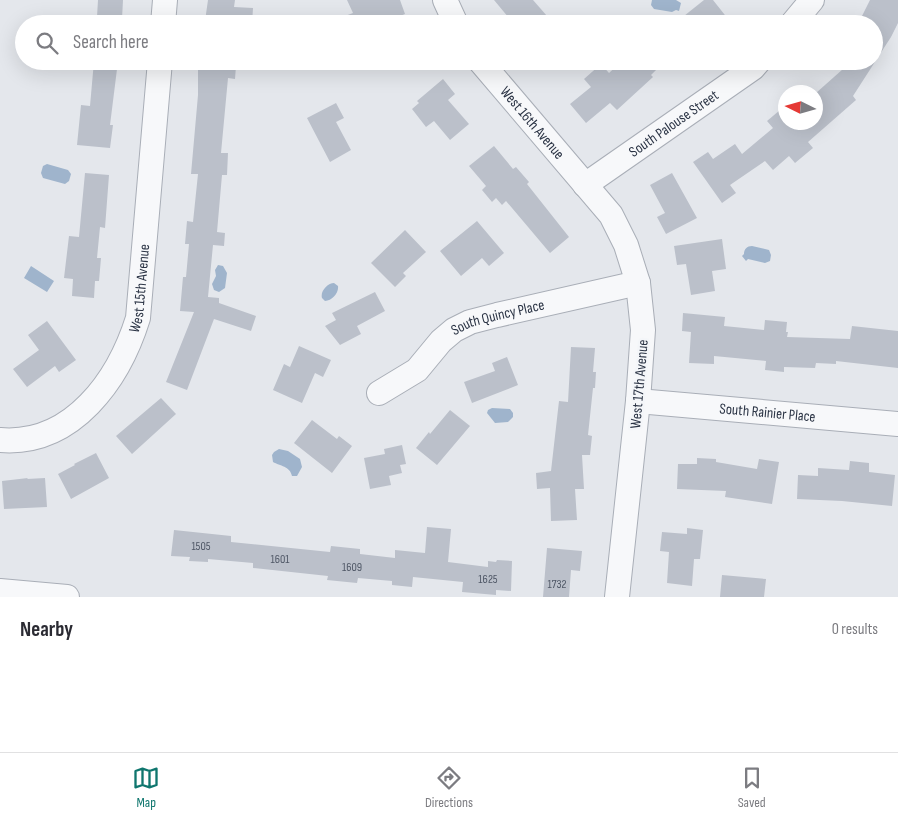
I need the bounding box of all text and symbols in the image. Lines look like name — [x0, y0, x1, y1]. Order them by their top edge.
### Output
search box — [15, 15, 883, 70]
icon: search — [33, 29, 61, 57]
text: Search here — [73, 31, 149, 54]
street label: West 16th Avenue — [496, 83, 568, 163]
north arrow — [778, 85, 823, 130]
street label: South Palouse Street — [625, 86, 723, 162]
street label: West 15th Avenue — [125, 243, 154, 335]
street label: South Quincy Place — [448, 296, 546, 340]
street label: West 17th Avenue — [626, 339, 653, 429]
street label: South Rainier Place — [719, 399, 816, 427]
house number: 1505 — [191, 539, 211, 554]
house number: 1601 — [270, 552, 290, 567]
house number: 1609 — [342, 560, 362, 575]
house number: 1625 — [478, 572, 498, 587]
house number: 1732 — [548, 577, 567, 592]
text: Nearby — [20, 617, 73, 642]
text: 0 results — [832, 620, 878, 639]
tab: Map — [132, 764, 160, 811]
tab: Directions — [425, 764, 473, 811]
tab: Saved — [738, 764, 766, 811]

